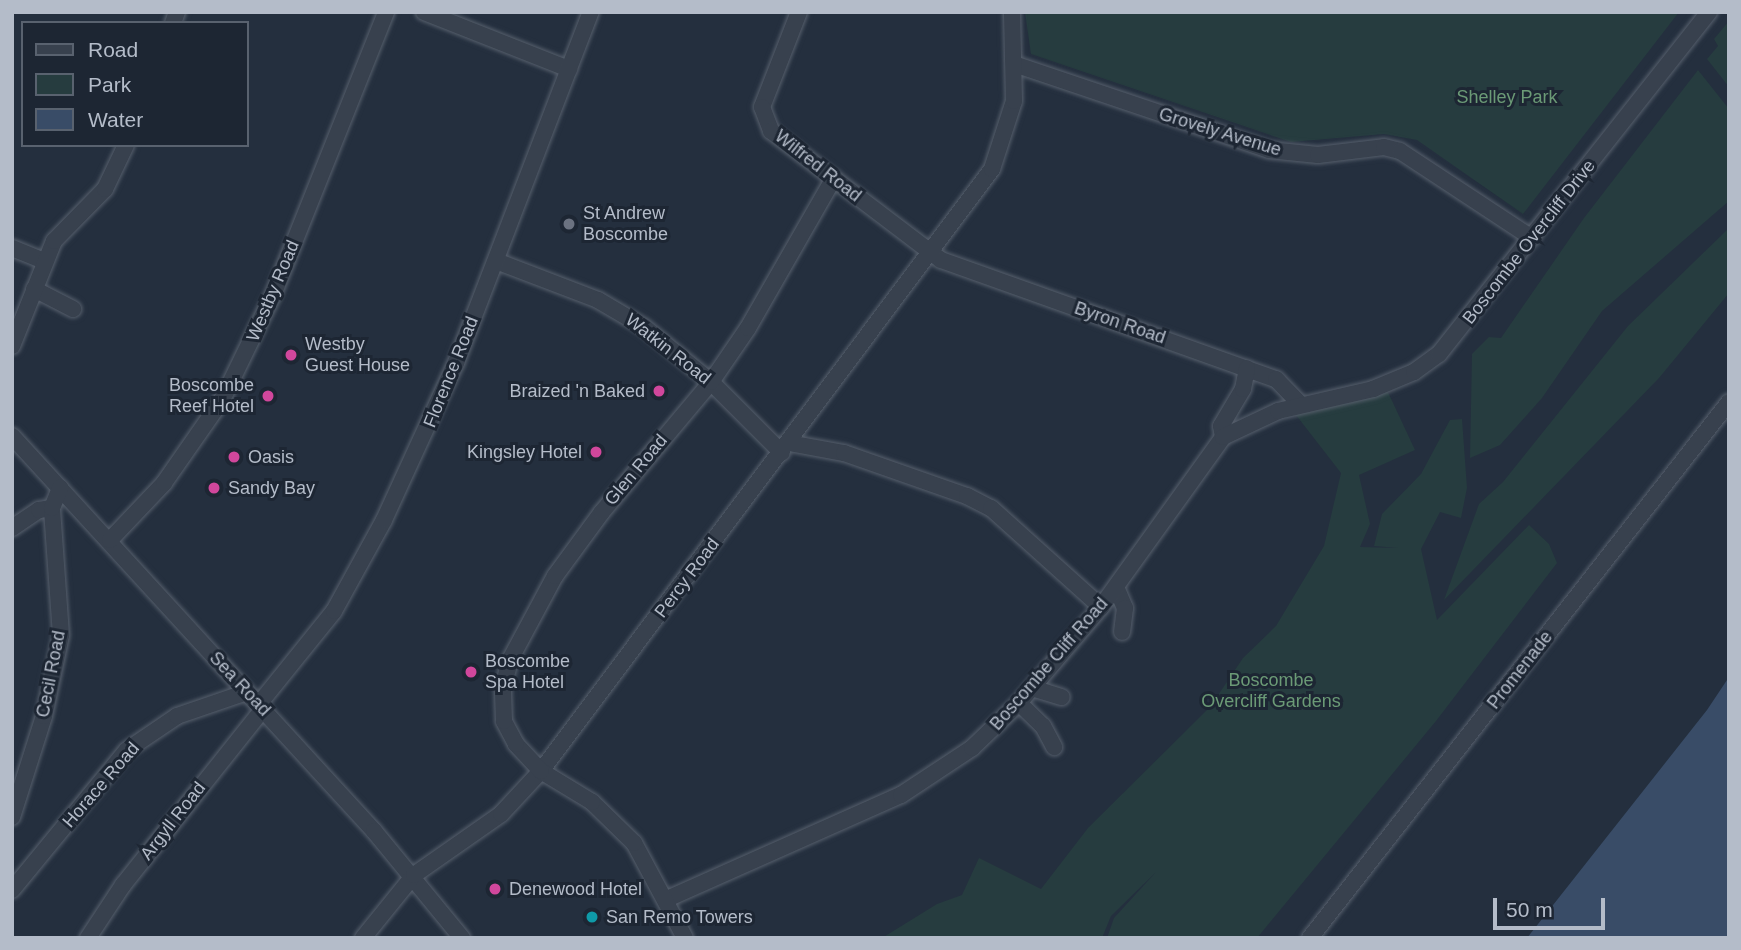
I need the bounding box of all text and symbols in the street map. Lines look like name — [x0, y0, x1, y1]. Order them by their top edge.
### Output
legend — [21, 21, 248, 147]
text: Road — [88, 38, 138, 61]
text: Park — [88, 73, 131, 96]
park label: Shelley Park — [1456, 86, 1558, 108]
street label: Grovely Avenue — [1156, 103, 1284, 161]
text: Water — [88, 108, 143, 131]
street label: Wilfred Road — [770, 125, 866, 207]
street label: Boscombe Overcliff Drive — [1458, 155, 1600, 329]
place label: St Andrew Boscombe — [583, 203, 668, 246]
marker: St Andrew Boscombe — [561, 216, 577, 232]
street label: Westby Road — [242, 237, 304, 345]
street label: Byron Road — [1072, 297, 1168, 349]
street label: Watkin Road — [621, 309, 715, 389]
street label: Florence Road — [419, 313, 483, 431]
place label: Westby Guest House — [305, 334, 410, 376]
marker: Westby Guest House — [283, 347, 299, 363]
place label: Boscombe Reef Hotel — [169, 375, 254, 418]
place label: Braized 'n Baked — [509, 380, 645, 402]
marker: Braized 'n Baked — [651, 383, 667, 399]
marker: Boscombe Reef Hotel — [260, 388, 276, 404]
street label: Glen Road — [600, 430, 672, 510]
place label: Kingsley Hotel — [467, 441, 582, 463]
marker: Kingsley Hotel — [588, 444, 604, 460]
place label: Oasis — [248, 446, 294, 468]
marker: Oasis — [226, 449, 242, 465]
place label: Sandy Bay — [228, 477, 315, 499]
marker: Sandy Bay — [206, 480, 222, 496]
street label: Percy Road — [650, 534, 724, 622]
street label: Boscombe Cliff Road — [985, 593, 1113, 735]
street label: Promenade — [1483, 627, 1557, 713]
street label: Cecil Road — [32, 629, 70, 719]
street label: Sea Road — [205, 647, 275, 721]
place label: Boscombe Spa Hotel — [485, 651, 570, 694]
marker: Boscombe Spa Hotel — [463, 664, 479, 680]
park label: Boscombe Overcliff Gardens — [1201, 670, 1341, 712]
street label: Horace Road — [58, 738, 144, 832]
street label: Argyll Road — [136, 778, 210, 864]
place label: Denewood Hotel — [509, 878, 642, 900]
marker: Denewood Hotel — [487, 881, 503, 897]
scale bar — [1496, 884, 1608, 928]
text: 50 m — [1506, 898, 1553, 921]
place label: San Remo Towers — [606, 906, 753, 928]
marker: San Remo Towers — [584, 909, 600, 925]

